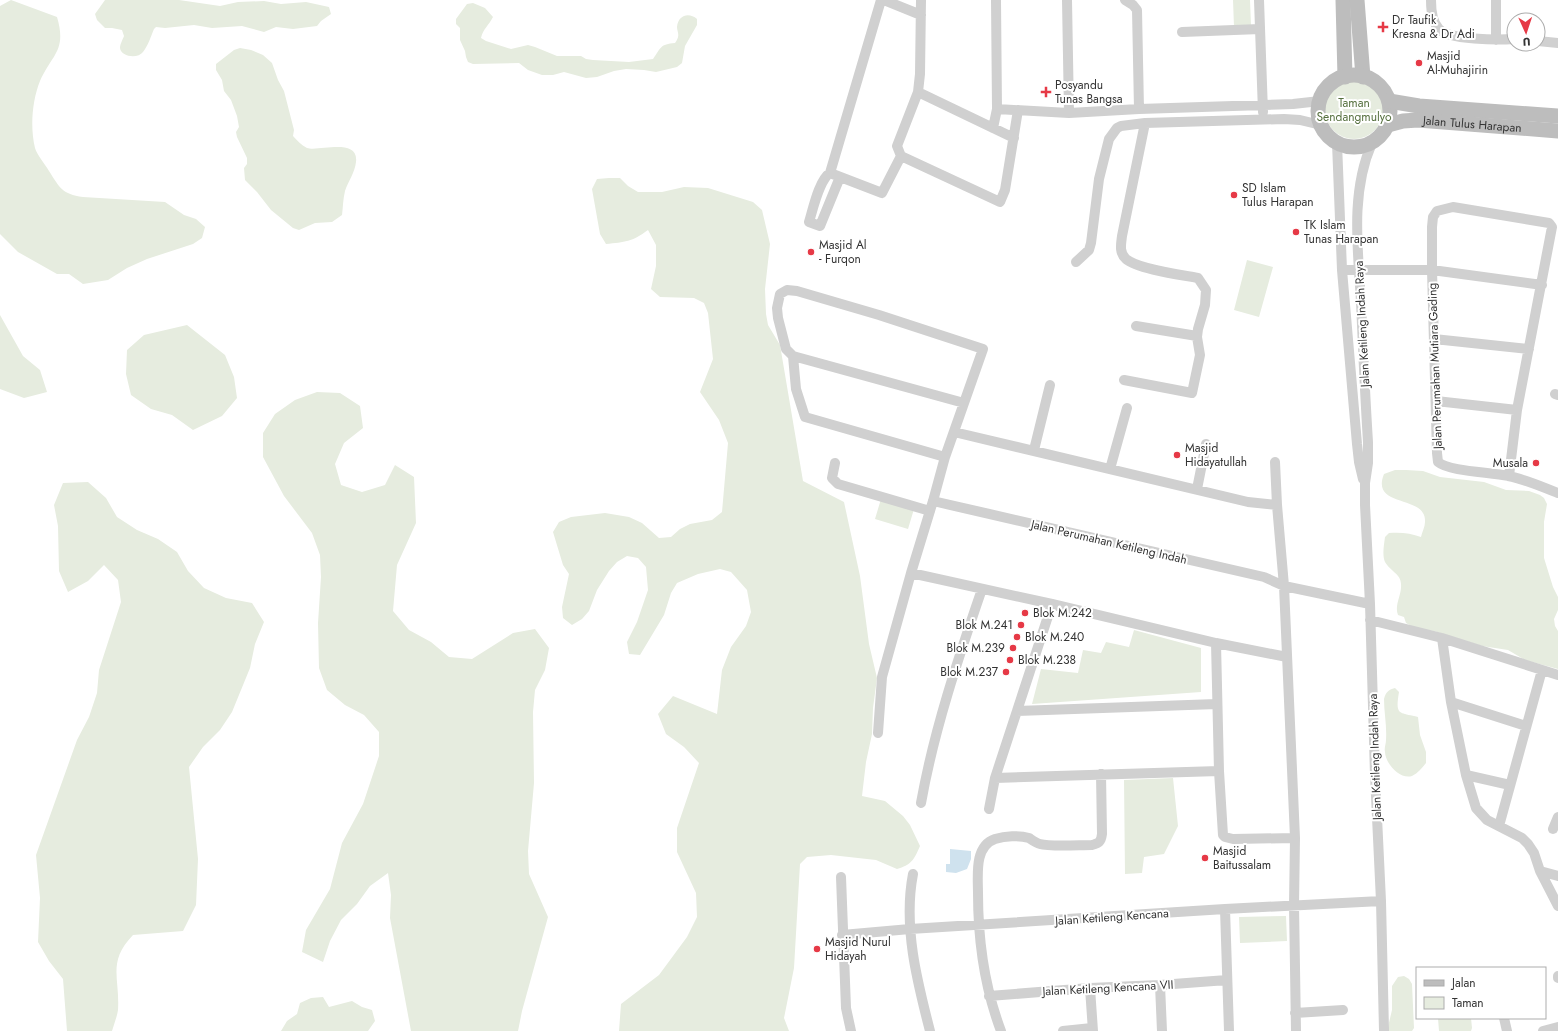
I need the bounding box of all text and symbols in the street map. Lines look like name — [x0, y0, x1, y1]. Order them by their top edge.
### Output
place label: Dr Taufik Kresna & Dr Adi — [1392, 11, 1475, 43]
north arrow — [1506, 12, 1546, 52]
marker: Dr Taufik Kresna & Dr Adi — [1377, 21, 1389, 33]
text: U — [1522, 34, 1531, 50]
place label: Masjid Al-Muhajirin — [1427, 47, 1488, 79]
marker: Masjid Al-Muhajirin — [1414, 58, 1424, 68]
place label: Posyandu Tunas Bangsa — [1055, 76, 1123, 108]
marker: Posyandu Tunas Bangsa — [1040, 86, 1052, 98]
park label: Taman Sendangmulyo — [1317, 94, 1392, 126]
street label: Jalan Tulus Harapan — [1420, 111, 1522, 137]
place label: SD Islam Tulus Harapan — [1242, 179, 1314, 211]
marker: SD Islam Tulus Harapan — [1229, 190, 1239, 200]
place label: TK Islam Tunas Harapan — [1304, 216, 1379, 248]
marker: TK Islam Tunas Harapan — [1291, 227, 1301, 237]
place label: Masjid Al - Furqon — [819, 236, 867, 268]
marker: Masjid Al - Furqon — [806, 247, 816, 257]
street label: Jalan Ketileng Indah Raya — [1350, 260, 1374, 390]
street label: Jalan Perumahan Mutiara Gading — [1423, 283, 1447, 451]
place label: Masjid Hidayatullah — [1185, 439, 1247, 471]
marker: Masjid Hidayatullah — [1172, 450, 1182, 460]
place label: Musala — [1493, 454, 1528, 472]
marker: Musala — [1531, 458, 1541, 468]
street label: Jalan Perumahan Ketileng Indah — [1027, 515, 1189, 569]
place label: Blok M.242 — [1033, 604, 1092, 622]
marker: Blok M.242 — [1020, 608, 1030, 618]
place label: Blok M.241 — [956, 616, 1013, 634]
marker: Blok M.241 — [1016, 620, 1026, 630]
place label: Blok M.240 — [1025, 628, 1084, 646]
marker: Blok M.240 — [1012, 632, 1022, 642]
place label: Blok M.239 — [946, 639, 1005, 657]
marker: Blok M.239 — [1008, 643, 1018, 653]
place label: Blok M.238 — [1018, 651, 1076, 669]
marker: Blok M.238 — [1005, 655, 1015, 665]
place label: Blok M.237 — [940, 663, 999, 681]
marker: Blok M.237 — [1001, 667, 1011, 677]
street label: Jalan Ketileng Indah Raya — [1364, 693, 1386, 823]
place label: Masjid Baitussalam — [1213, 842, 1271, 874]
marker: Masjid Baitussalam — [1200, 853, 1210, 863]
street label: Jalan Ketileng Kencana — [1053, 904, 1170, 930]
place label: Masjid Nurul Hidayah — [825, 933, 891, 965]
marker: Masjid Nurul Hidayah — [812, 944, 822, 954]
legend — [1416, 967, 1546, 1019]
text: Jalan — [1450, 974, 1475, 992]
street label: Jalan Ketileng Kencana VII — [1040, 976, 1174, 1001]
text: Taman — [1452, 994, 1484, 1012]

